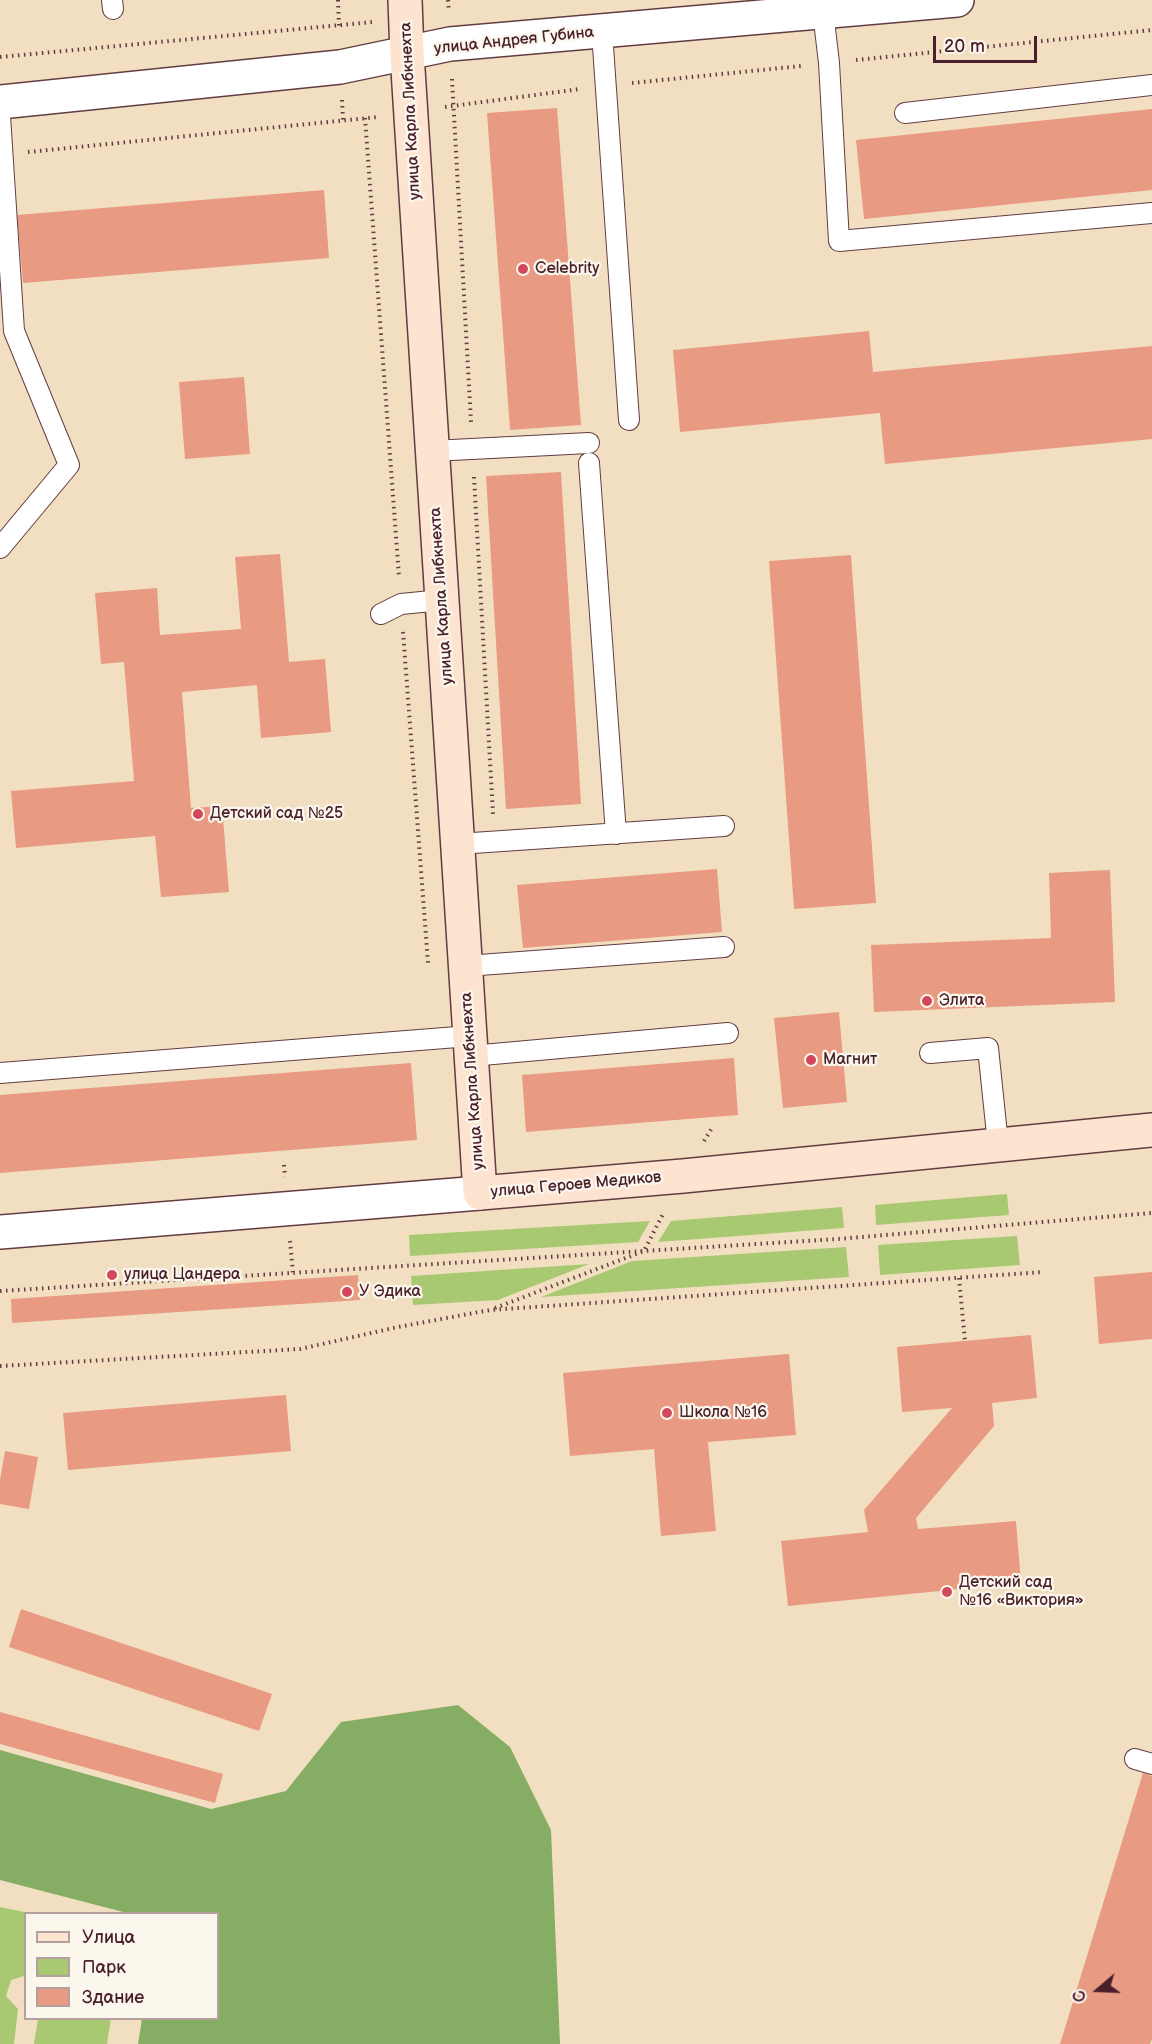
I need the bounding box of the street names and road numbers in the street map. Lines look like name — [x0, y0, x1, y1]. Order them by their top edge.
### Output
street label: улица Карла Либкнехта — [397, 21, 425, 201]
street label: улица Андрея Губина — [433, 23, 595, 59]
street label: улица Карла Либкнехта — [426, 506, 458, 686]
street label: улица Карла Либкнехта — [457, 991, 489, 1171]
street label: улица Героев Медиков — [490, 1168, 662, 1202]

